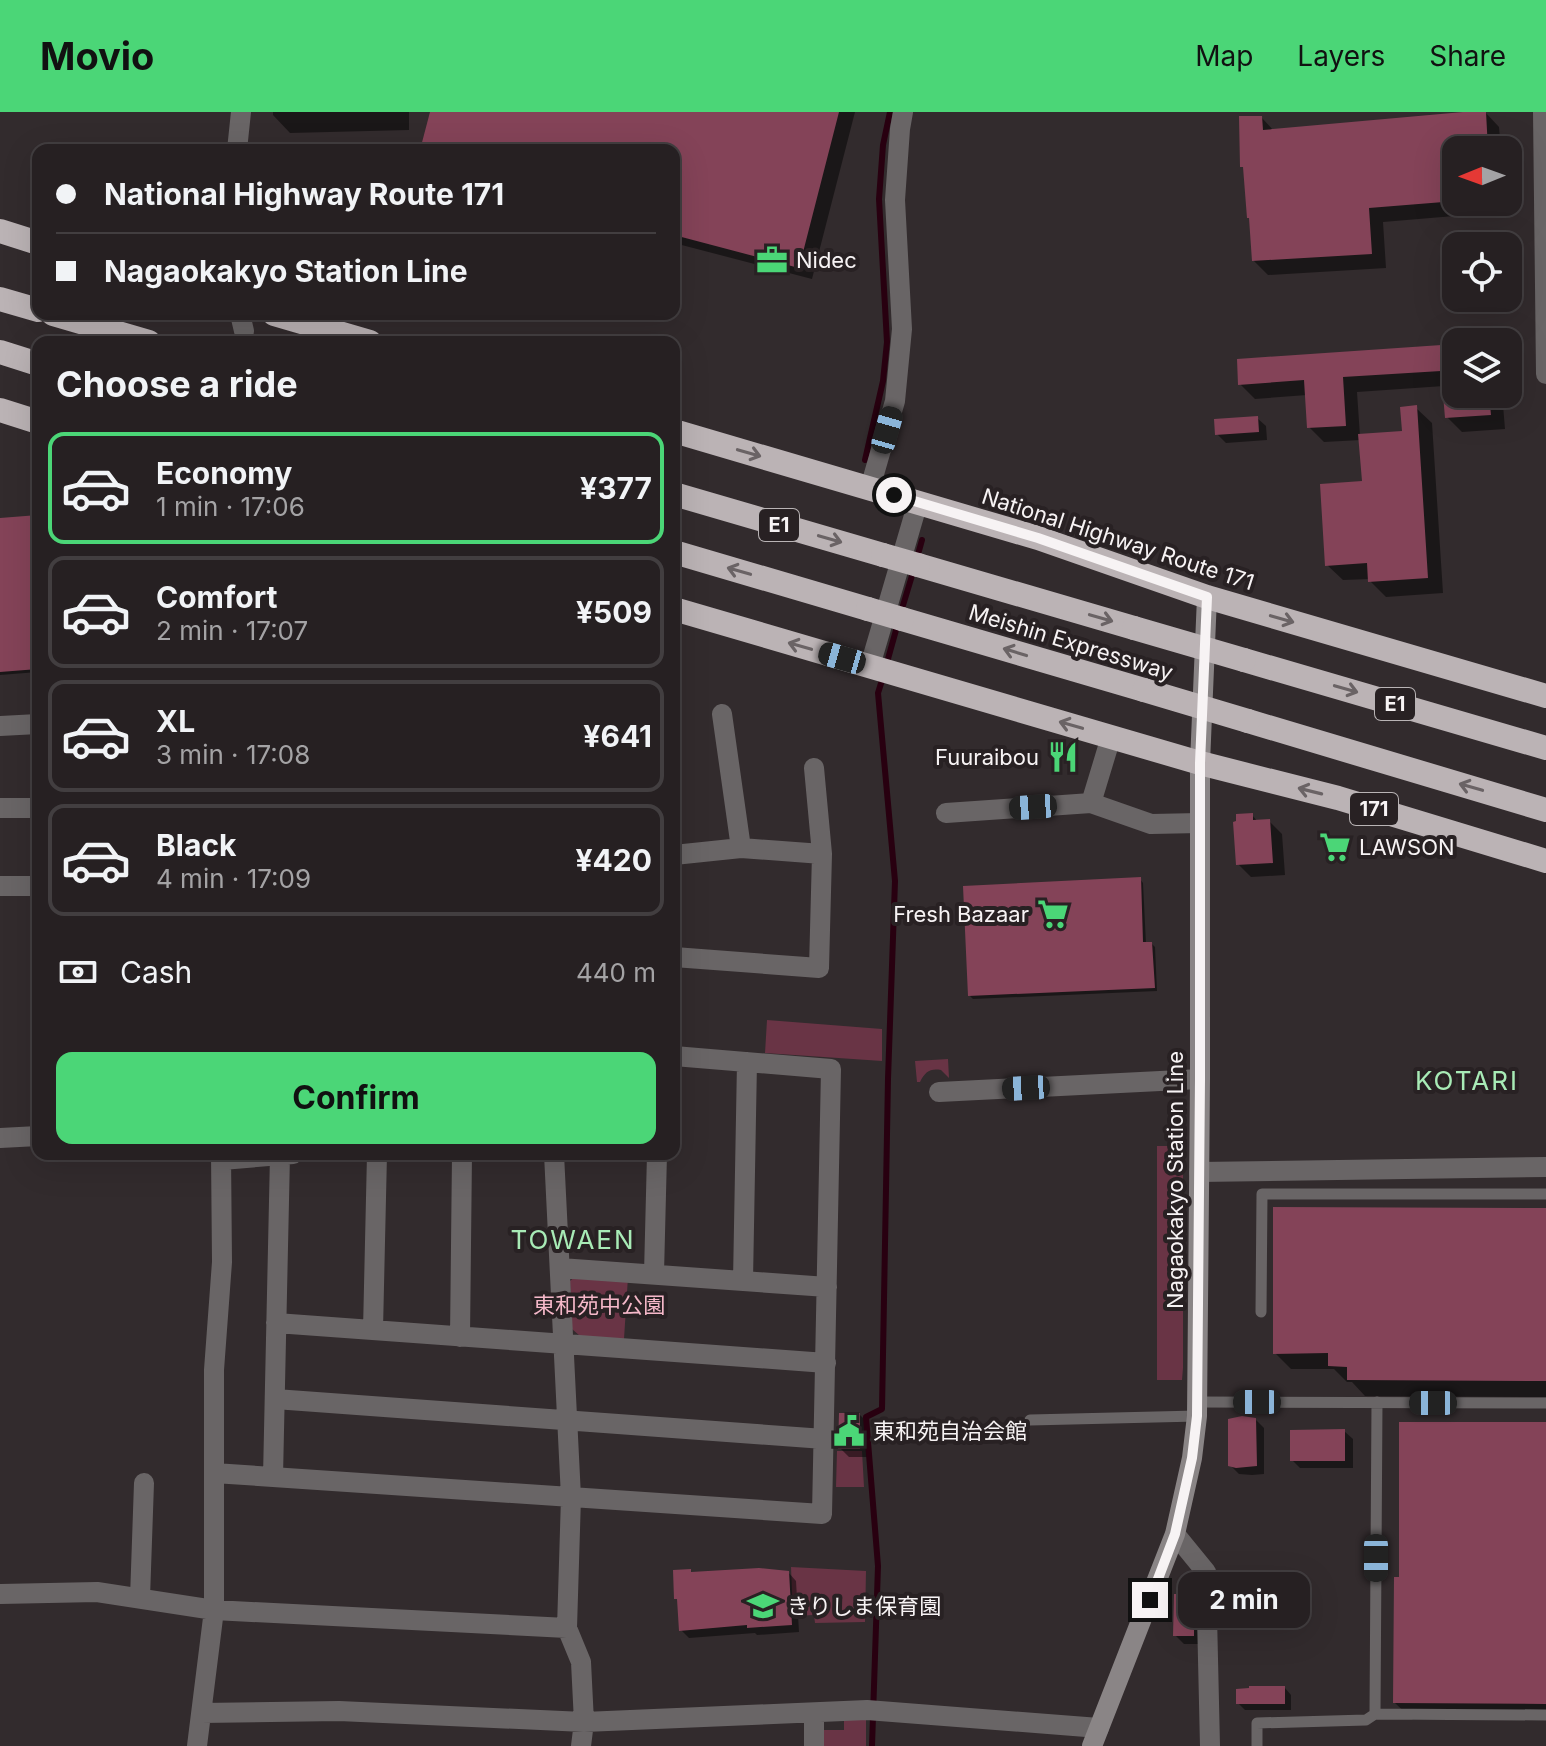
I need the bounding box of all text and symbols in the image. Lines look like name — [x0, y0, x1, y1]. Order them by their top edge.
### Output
text: Movio — [40, 33, 154, 79]
text: Map — [1195, 39, 1253, 73]
text: Layers — [1297, 39, 1385, 73]
text: Share — [1429, 39, 1506, 73]
north arrow — [1442, 136, 1522, 216]
map controls — [1442, 136, 1522, 408]
text: National Highway Route 171 — [104, 176, 504, 212]
button: locate — [1442, 232, 1522, 312]
office icon: Nidec — [755, 243, 789, 277]
place label: Nidec — [796, 247, 857, 273]
text: Nagaokakyo Station Line — [104, 253, 468, 289]
button: layers — [1442, 328, 1522, 408]
text: Choose a ride — [56, 362, 298, 406]
car — [869, 404, 905, 456]
one-way arrow — [735, 446, 761, 461]
icon: car — [60, 452, 132, 524]
text: Economy — [156, 455, 292, 491]
text: ¥377 — [580, 470, 652, 506]
route start — [876, 477, 912, 513]
street label: National Highway Route 171 — [979, 483, 1257, 595]
text: 1 min · 17:06 — [156, 491, 305, 522]
road number: E1 — [759, 509, 799, 541]
one-way arrow — [816, 532, 842, 547]
one-way arrow — [727, 563, 752, 577]
icon: car — [60, 576, 132, 648]
text: Comfort — [156, 579, 277, 615]
text: ¥509 — [576, 594, 652, 630]
street label: Meishin Expressway — [966, 599, 1176, 685]
one-way arrow — [1087, 611, 1113, 626]
one-way arrow — [1268, 612, 1294, 627]
text: 2 min · 17:07 — [156, 615, 308, 646]
one-way arrow — [788, 638, 814, 653]
car — [816, 640, 868, 676]
one-way arrow — [1003, 644, 1029, 659]
one-way arrow — [1332, 683, 1358, 698]
road number: E1 — [1375, 688, 1415, 720]
icon: car — [60, 700, 132, 772]
text: XL — [156, 703, 195, 739]
one-way arrow — [1059, 717, 1085, 732]
text: ¥641 — [583, 718, 652, 754]
text: 3 min · 17:08 — [156, 739, 310, 770]
restaurant icon: Fuuraibou — [1046, 740, 1080, 774]
place label: Fuuraibou — [935, 744, 1039, 770]
one-way arrow — [1459, 779, 1485, 794]
one-way arrow — [1298, 782, 1324, 797]
car — [1008, 793, 1058, 821]
road number: 171 — [1350, 793, 1398, 825]
icon: car — [60, 824, 132, 896]
text: Black — [156, 827, 236, 863]
supermarket icon: LAWSON — [1318, 830, 1352, 864]
place label: LAWSON — [1359, 834, 1455, 860]
text: ¥420 — [575, 842, 652, 878]
text: 4 min · 17:09 — [156, 863, 311, 894]
supermarket icon: Fresh Bazaar — [1036, 897, 1070, 931]
place label: Fresh Bazaar — [893, 901, 1029, 927]
icon: cash — [56, 950, 100, 994]
text: Cash — [120, 954, 192, 990]
text: 440 m — [576, 957, 656, 988]
street label: Nagaokakyo Station Line — [1162, 1051, 1188, 1309]
button: Confirm — [56, 1052, 656, 1144]
district label: KOTARI — [1415, 1065, 1519, 1096]
car — [1001, 1075, 1051, 1101]
district label: TOWAEN — [510, 1224, 636, 1255]
park label: 東和苑中公園 — [533, 1292, 665, 1318]
car — [1233, 1390, 1281, 1414]
car — [1409, 1391, 1457, 1415]
public building icon: 東和苑自治会館 — [832, 1414, 866, 1448]
place label: 東和苑自治会館 — [873, 1418, 1027, 1444]
car — [1364, 1534, 1388, 1582]
callout: 2 min — [1178, 1572, 1310, 1628]
route end — [1132, 1582, 1168, 1618]
text: 2 min — [1209, 1584, 1279, 1615]
school or university icon: きりしま保育園 — [746, 1589, 780, 1623]
place label: きりしま保育園 — [787, 1593, 941, 1619]

